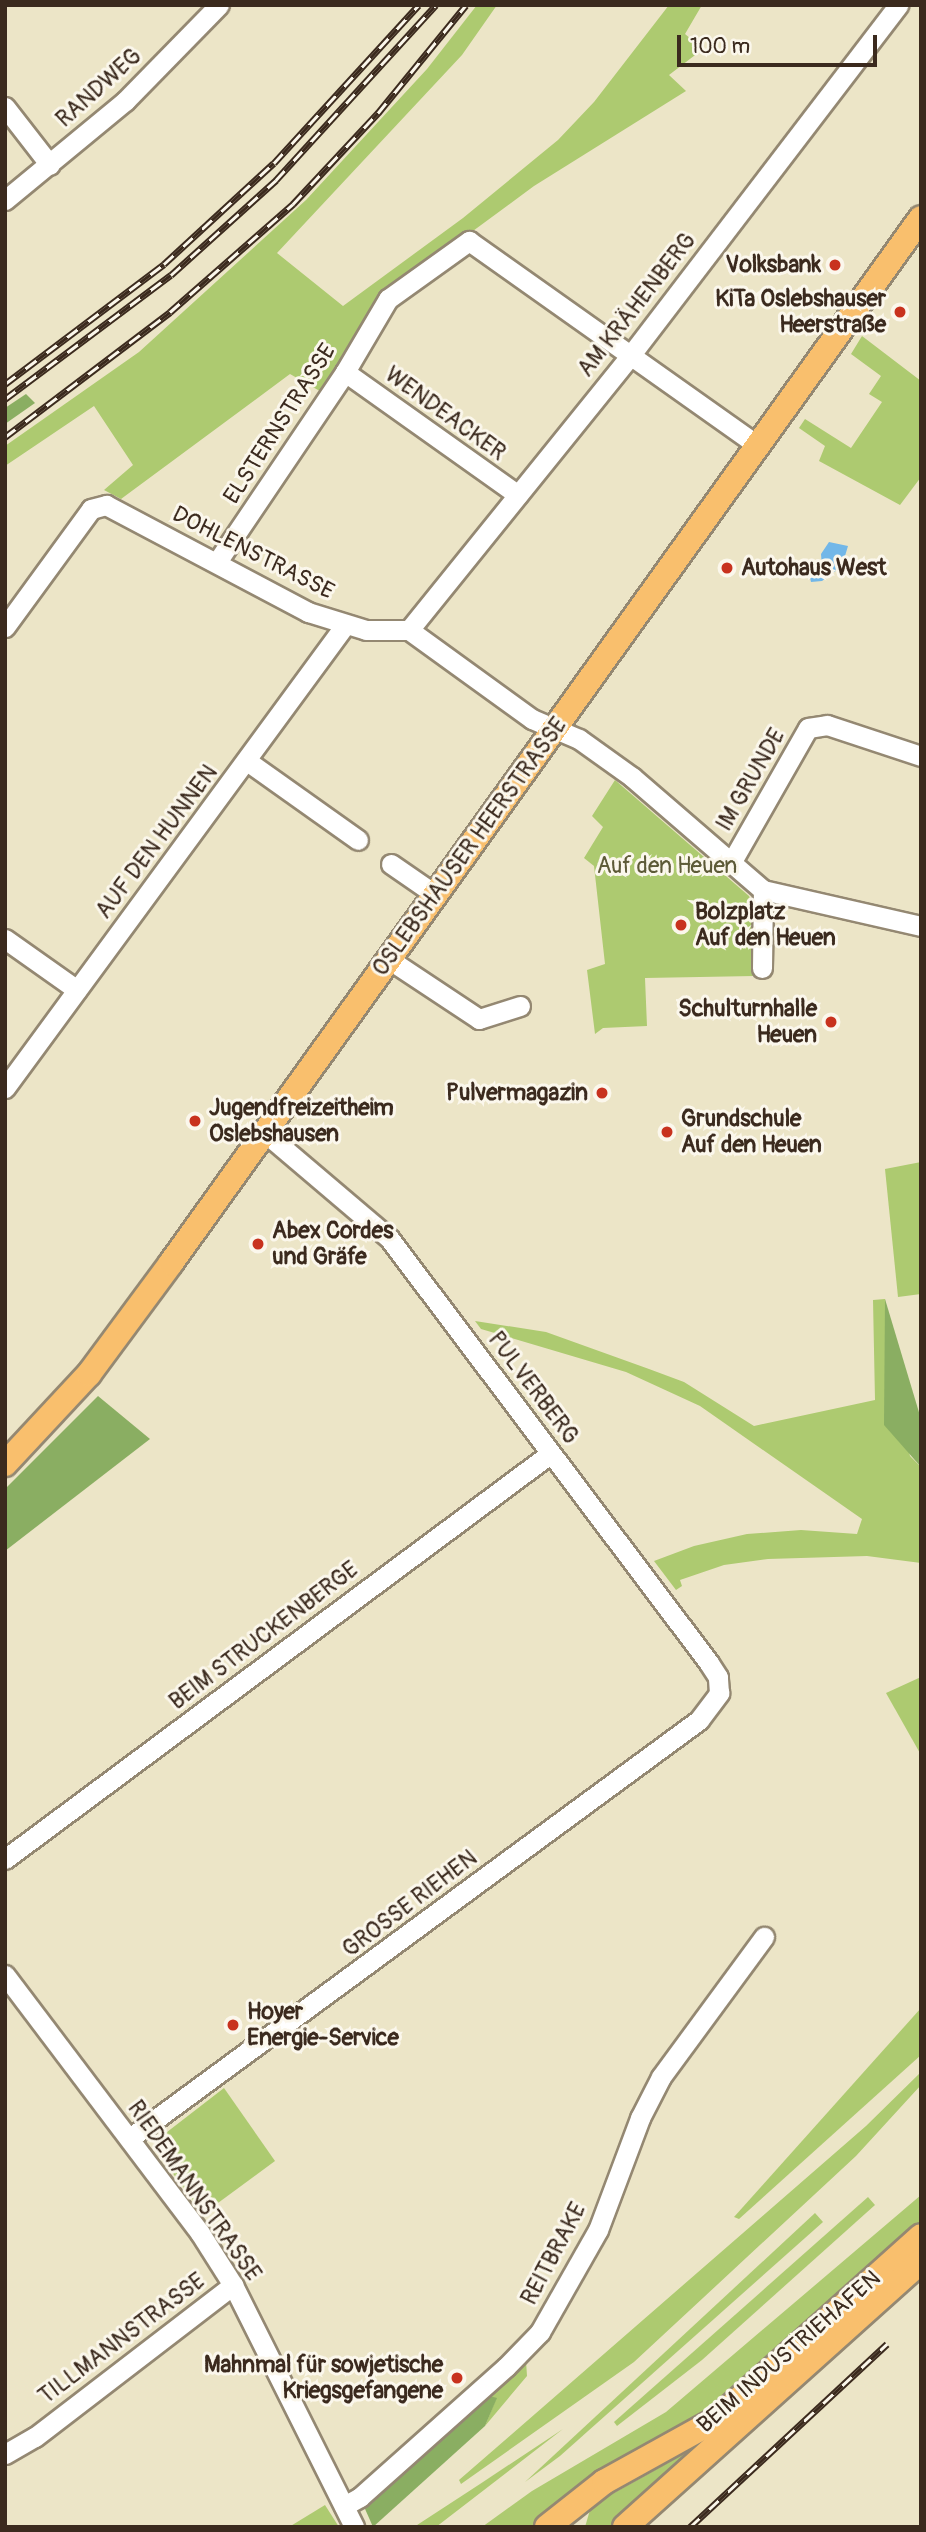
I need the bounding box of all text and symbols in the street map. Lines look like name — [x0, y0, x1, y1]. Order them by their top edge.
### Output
scale bar — [681, 21, 880, 65]
text: 100 m — [690, 33, 750, 60]
street label: RANDWEG — [51, 43, 147, 133]
street label: AM KRÄHENBERG — [572, 227, 702, 383]
place label: Volksbank — [726, 251, 821, 279]
marker: Volksbank — [827, 257, 843, 273]
place label: KiTa Oslebshauser Heerstraße — [715, 285, 886, 339]
marker: KiTa Oslebshauser Heerstraße — [892, 304, 908, 320]
street label: ELSTERNSTRASSE — [218, 339, 342, 509]
street label: WENDEACKER — [379, 361, 511, 467]
street label: DOHLENSTRASSE — [168, 500, 338, 606]
place label: Autohaus West — [741, 554, 887, 582]
marker: Autohaus West — [719, 560, 735, 576]
street label: OSLEBSHAUSER HEERSTRASSE — [367, 712, 573, 982]
street label: IM GRUNDE — [711, 724, 791, 836]
street label: AUF DEN HUNNEN — [90, 760, 224, 924]
park label: Auf den Heuen — [597, 852, 737, 880]
place label: Bolzplatz Auf den Heuen — [695, 898, 836, 952]
marker: Bolzplatz Auf den Heuen — [673, 917, 689, 933]
place label: Schulturnhalle Heuen — [678, 995, 817, 1049]
marker: Schulturnhalle Heuen — [823, 1014, 839, 1030]
place label: Pulvermagazin — [446, 1079, 588, 1107]
marker: Pulvermagazin — [594, 1085, 610, 1101]
place label: Jugendfreizeitheim Oslebshausen — [209, 1094, 394, 1148]
place label: Grundschule Auf den Heuen — [681, 1105, 822, 1159]
marker: Jugendfreizeitheim Oslebshausen — [187, 1113, 203, 1129]
marker: Grundschule Auf den Heuen — [659, 1124, 675, 1140]
place label: Abex Cordes und Gräfe — [272, 1217, 393, 1271]
marker: Abex Cordes und Gräfe — [250, 1236, 266, 1252]
street label: PULVERBERG — [482, 1326, 584, 1450]
street label: BEIM STRUCKENBERGE — [164, 1556, 364, 1716]
street label: GROSSE RIEHEN — [337, 1844, 483, 1964]
place label: Hoyer Energie-Service — [247, 1998, 399, 2052]
marker: Hoyer Energie-Service — [225, 2017, 241, 2033]
street label: RIEDEMANNSTRASSE — [121, 2095, 267, 2287]
street label: REITBRAKE — [516, 2198, 592, 2310]
street label: BEIM INDUSTRIEHAFEN — [692, 2265, 886, 2439]
street label: TILLMANNSTRASSE — [33, 2268, 211, 2410]
place label: Mahnmal für sowjetische Kriegsgefangene — [204, 2351, 443, 2405]
marker: Mahnmal für sowjetische Kriegsgefangene — [449, 2370, 465, 2386]

